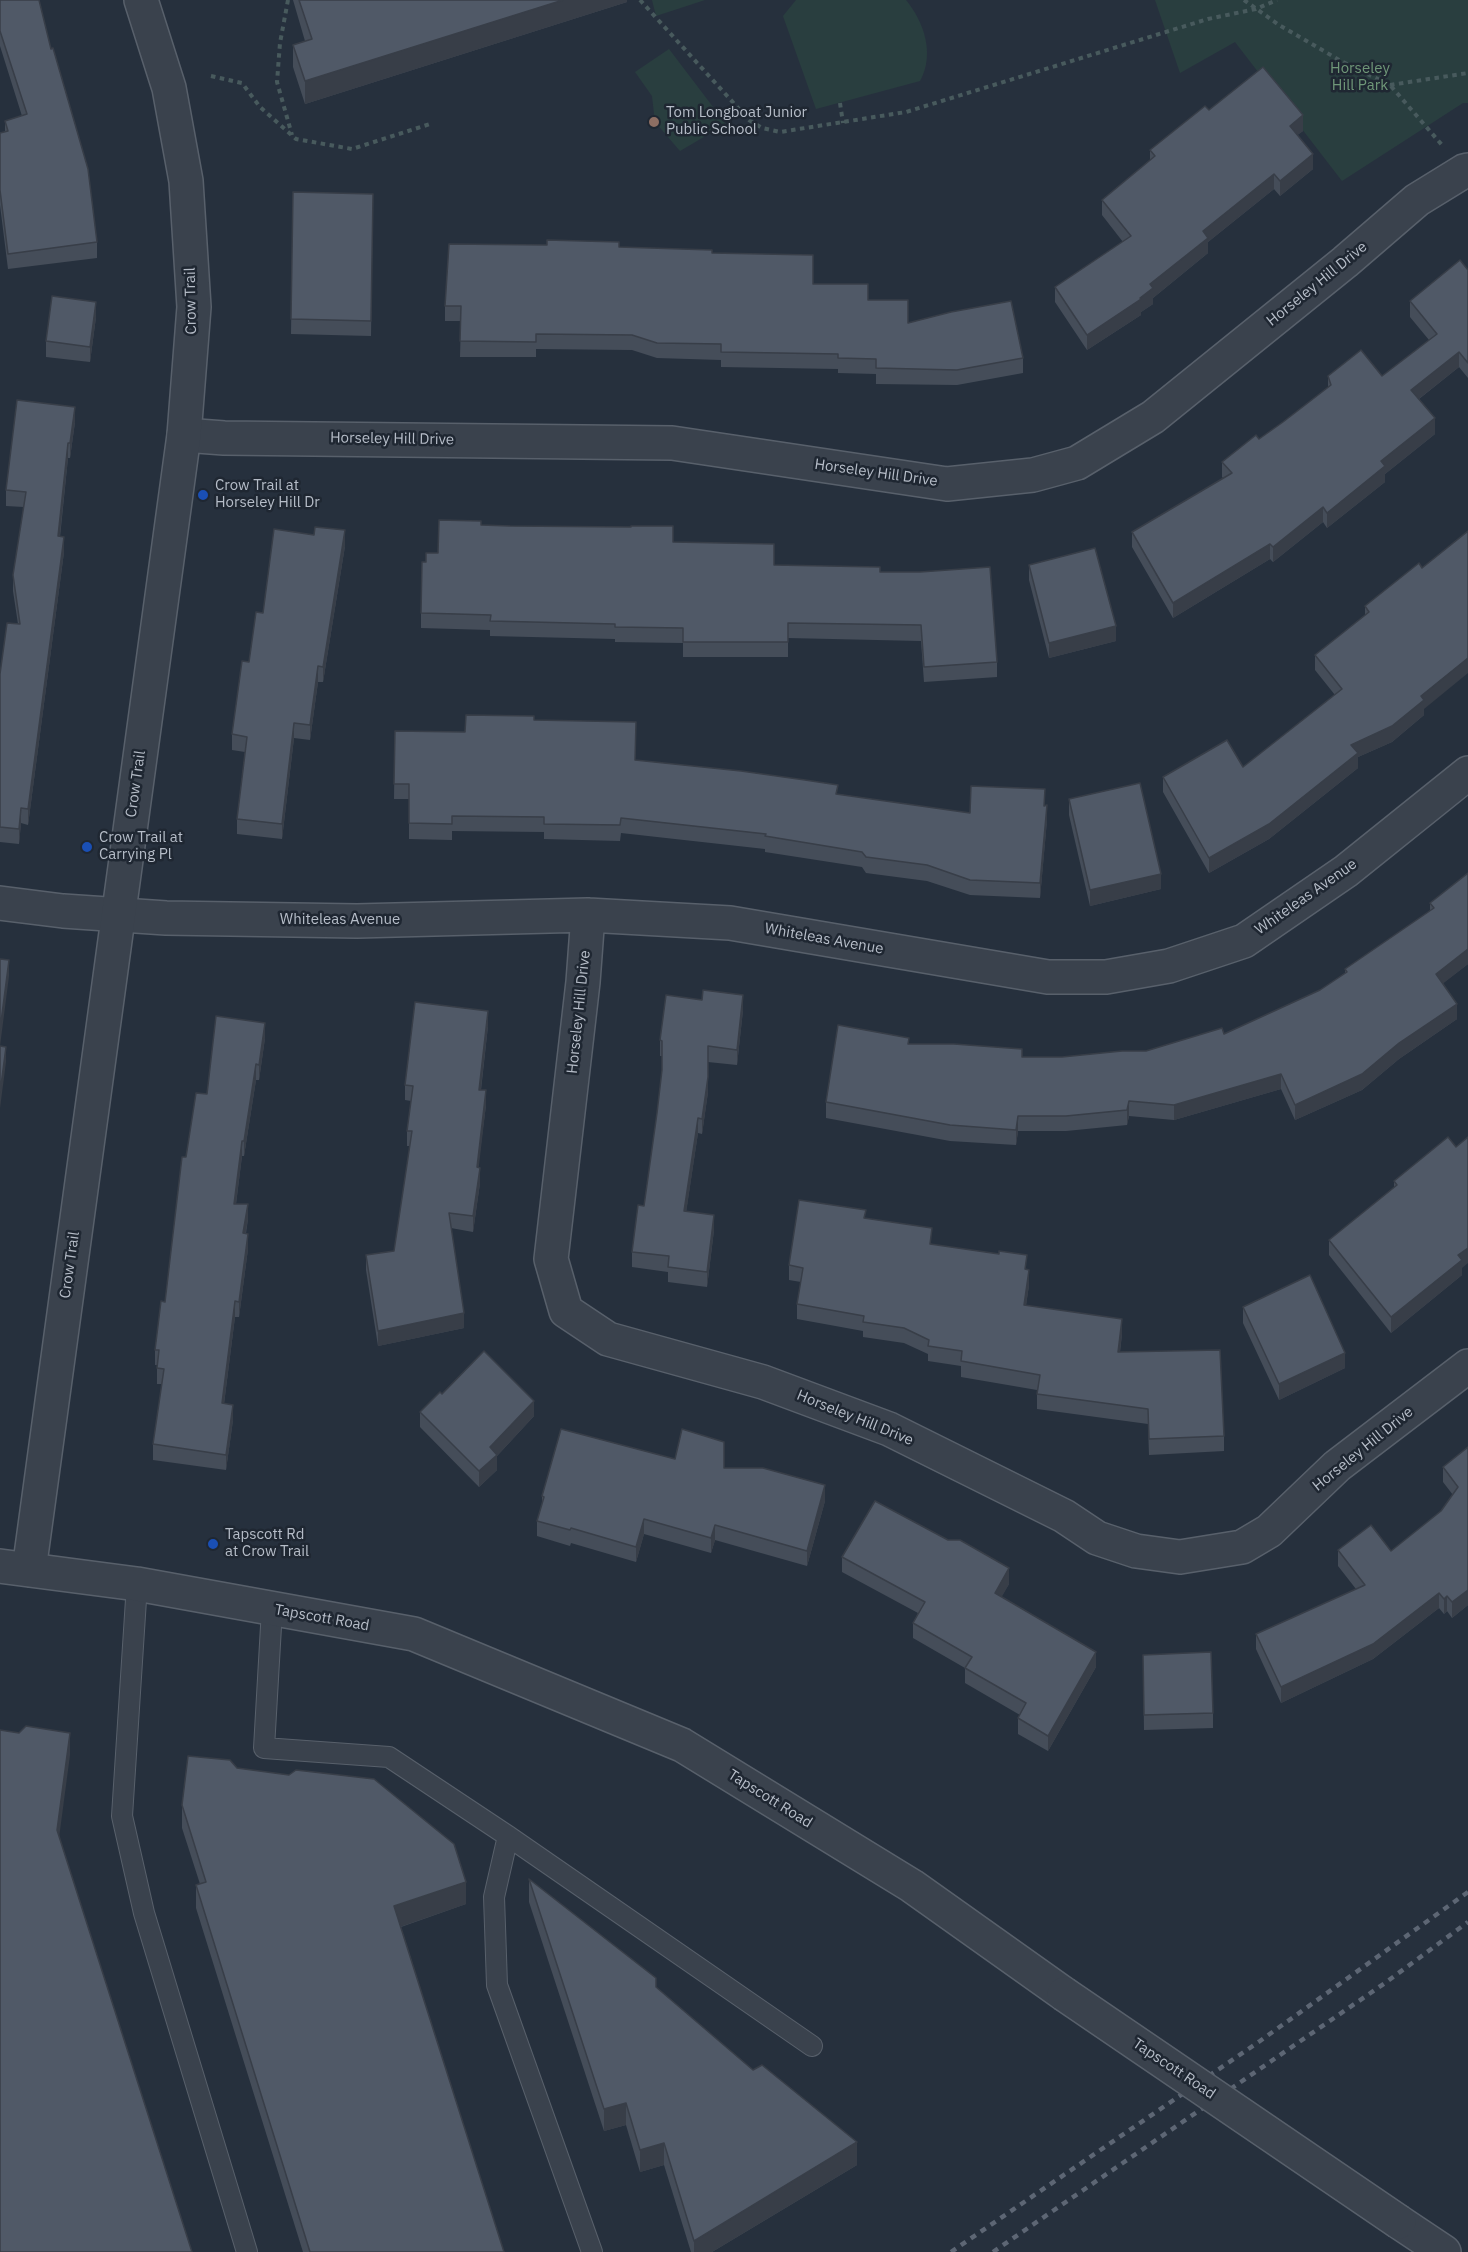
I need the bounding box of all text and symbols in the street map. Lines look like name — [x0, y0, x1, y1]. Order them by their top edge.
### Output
park label: Horseley Hill Park — [1330, 60, 1390, 95]
place label: Tom Longboat Junior Public School — [666, 104, 807, 139]
marker: Tom Longboat Junior Public School — [647, 115, 661, 129]
street label: Horseley Hill Drive — [1263, 238, 1371, 330]
street label: Crow Trail — [181, 267, 201, 335]
street label: Horseley Hill Drive — [330, 429, 454, 449]
street label: Horseley Hill Drive — [813, 455, 939, 491]
place label: Crow Trail at Horseley Hill Dr — [215, 477, 320, 512]
marker: Crow Trail at Horseley Hill Dr — [196, 488, 210, 502]
street label: Crow Trail — [122, 749, 150, 819]
place label: Crow Trail at Carrying Pl — [99, 829, 183, 864]
marker: Crow Trail at Carrying Pl — [80, 840, 94, 854]
street label: Whiteleas Avenue — [1252, 855, 1360, 939]
street label: Whiteleas Avenue — [280, 911, 400, 929]
street label: Whiteleas Avenue — [763, 920, 885, 958]
street label: Horseley Hill Drive — [564, 949, 594, 1075]
street label: Crow Trail — [56, 1230, 84, 1300]
street label: Horseley Hill Drive — [794, 1386, 916, 1450]
street label: Horseley Hill Drive — [1309, 1403, 1417, 1495]
place label: Tapscott Rd at Crow Trail — [225, 1526, 309, 1561]
marker: Tapscott Rd at Crow Trail — [206, 1537, 220, 1551]
street label: Tapscott Road — [273, 1601, 371, 1635]
street label: Tapscott Road — [725, 1766, 815, 1832]
street label: Tapscott Road — [1129, 2035, 1219, 2103]

